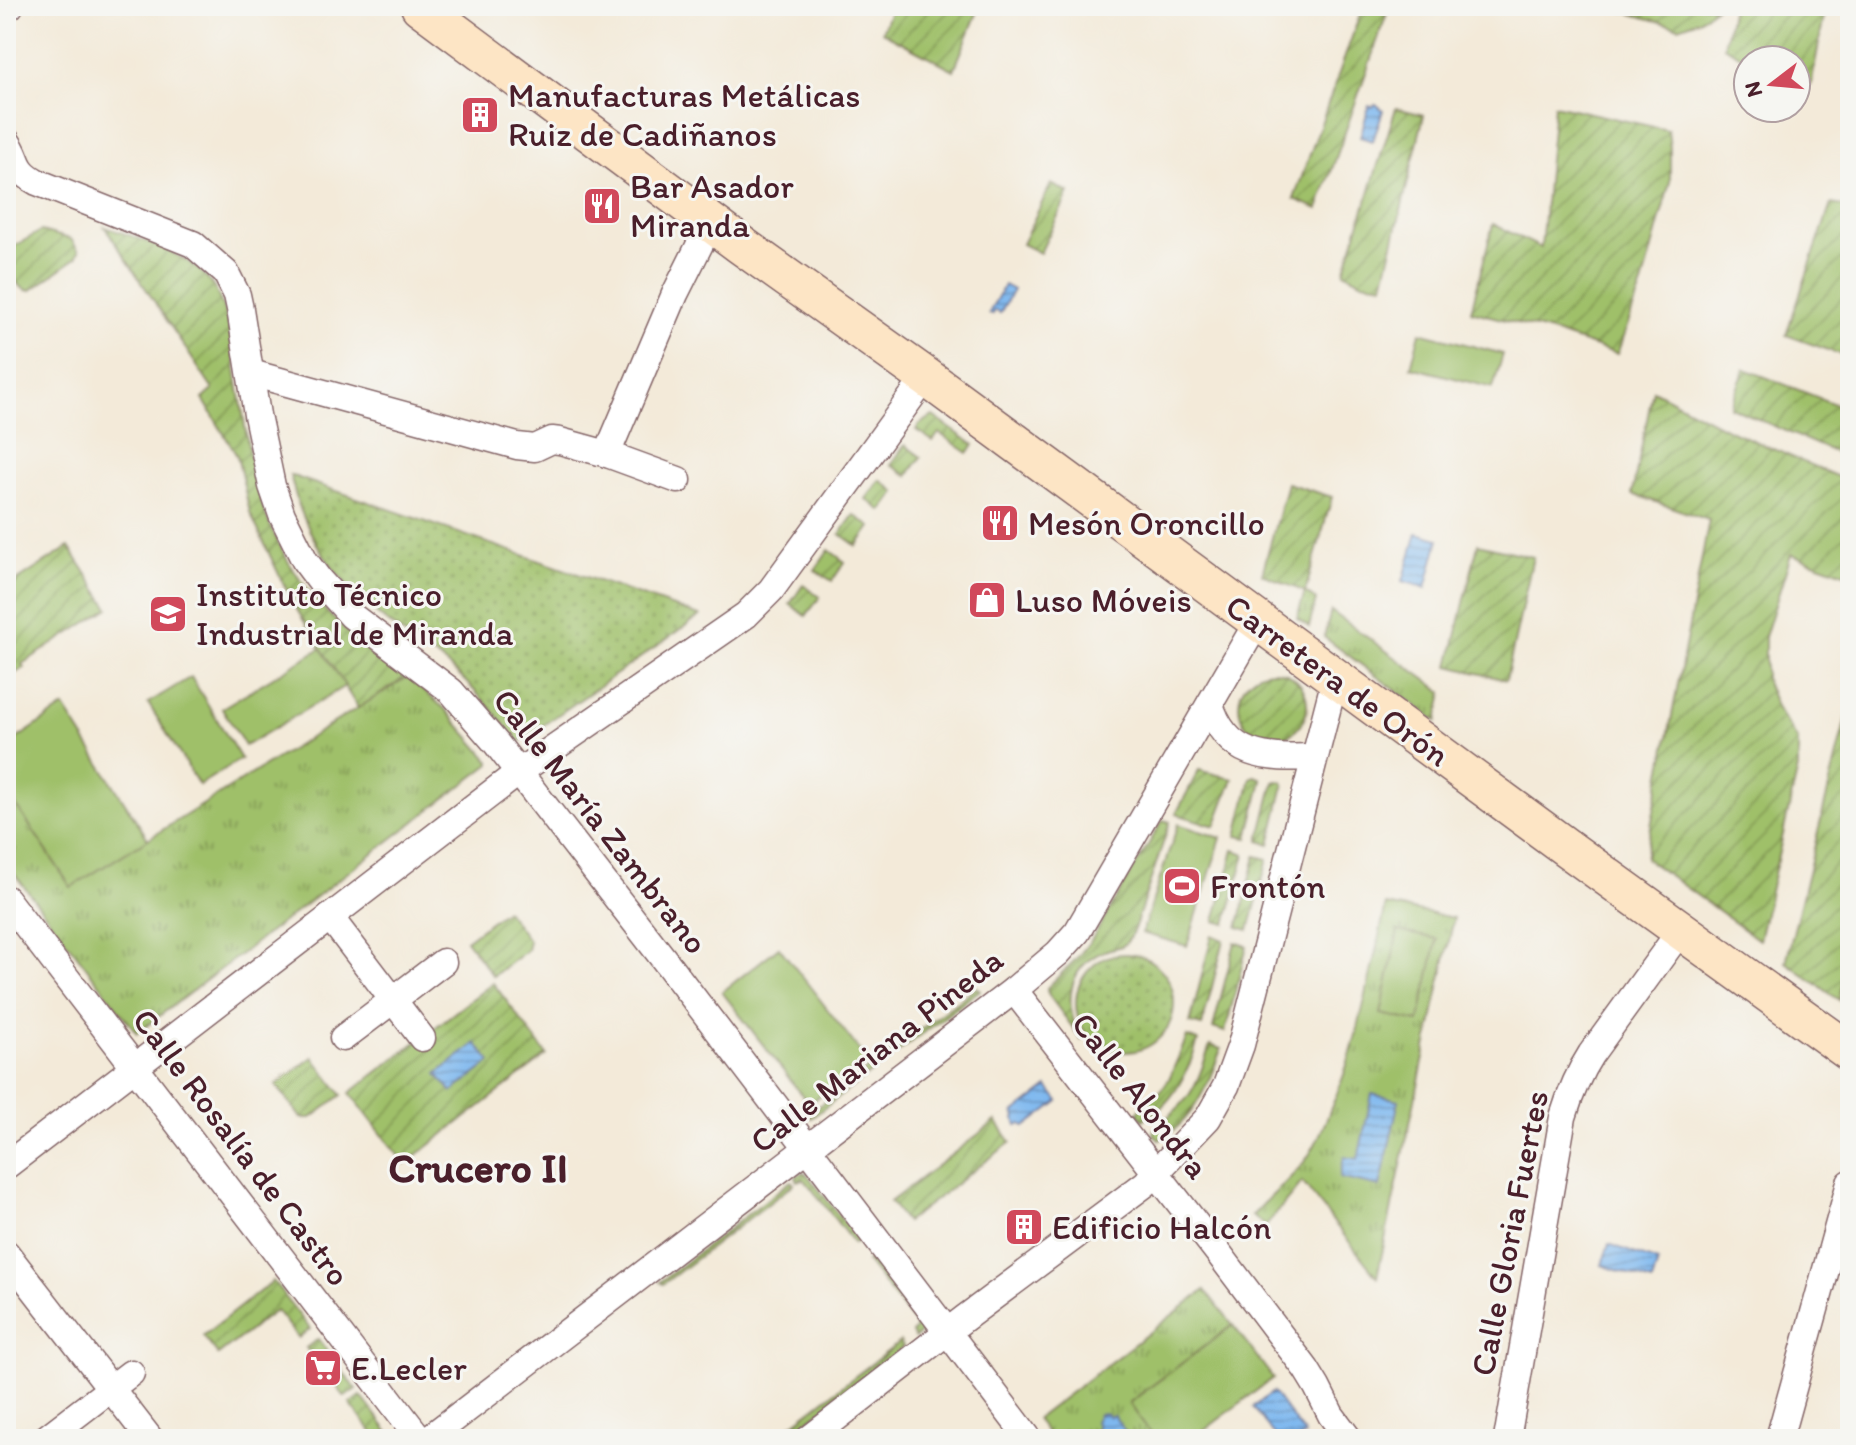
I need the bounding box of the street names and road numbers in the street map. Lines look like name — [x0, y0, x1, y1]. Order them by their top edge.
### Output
street label: Carretera de Orón — [1218, 585, 1458, 775]
street label: Calle María Zambrano — [484, 681, 717, 962]
street label: Calle Mariana Pineda — [742, 939, 1011, 1162]
street label: Calle Rosalía de Castro — [124, 1001, 359, 1294]
street label: Calle Alondra — [1063, 1004, 1218, 1187]
street label: Calle Gloria Fuertes — [1462, 1087, 1557, 1379]

